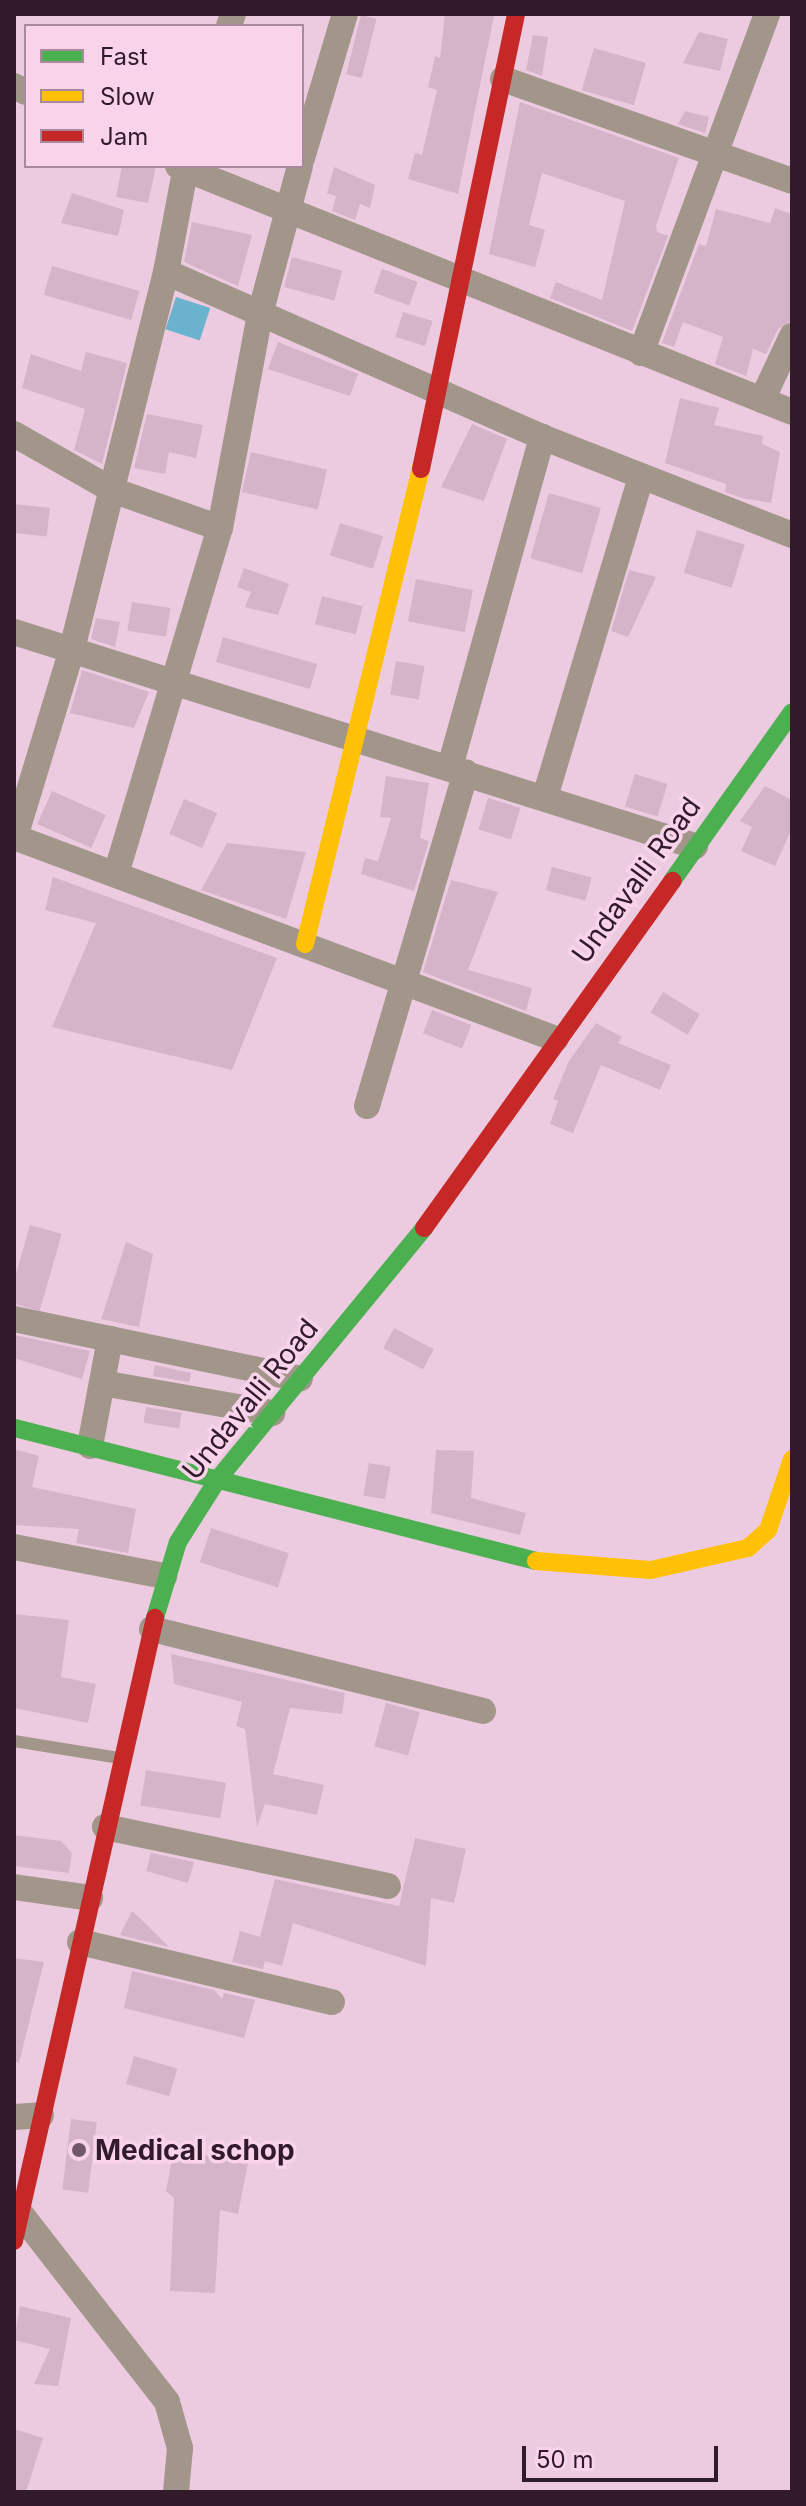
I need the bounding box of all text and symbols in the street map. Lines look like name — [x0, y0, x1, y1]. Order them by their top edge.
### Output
legend — [24, 24, 304, 168]
text: Fast — [100, 42, 148, 71]
text: Slow — [100, 82, 155, 111]
text: Jam — [100, 122, 148, 151]
street label: Undavalli Road — [565, 790, 707, 970]
street label: Undavalli Road — [175, 1312, 325, 1486]
place label: Medical schop — [95, 2133, 295, 2167]
marker: Medical schop — [70, 2141, 88, 2159]
scale bar — [526, 2430, 722, 2480]
text: 50 m — [536, 2445, 594, 2474]

